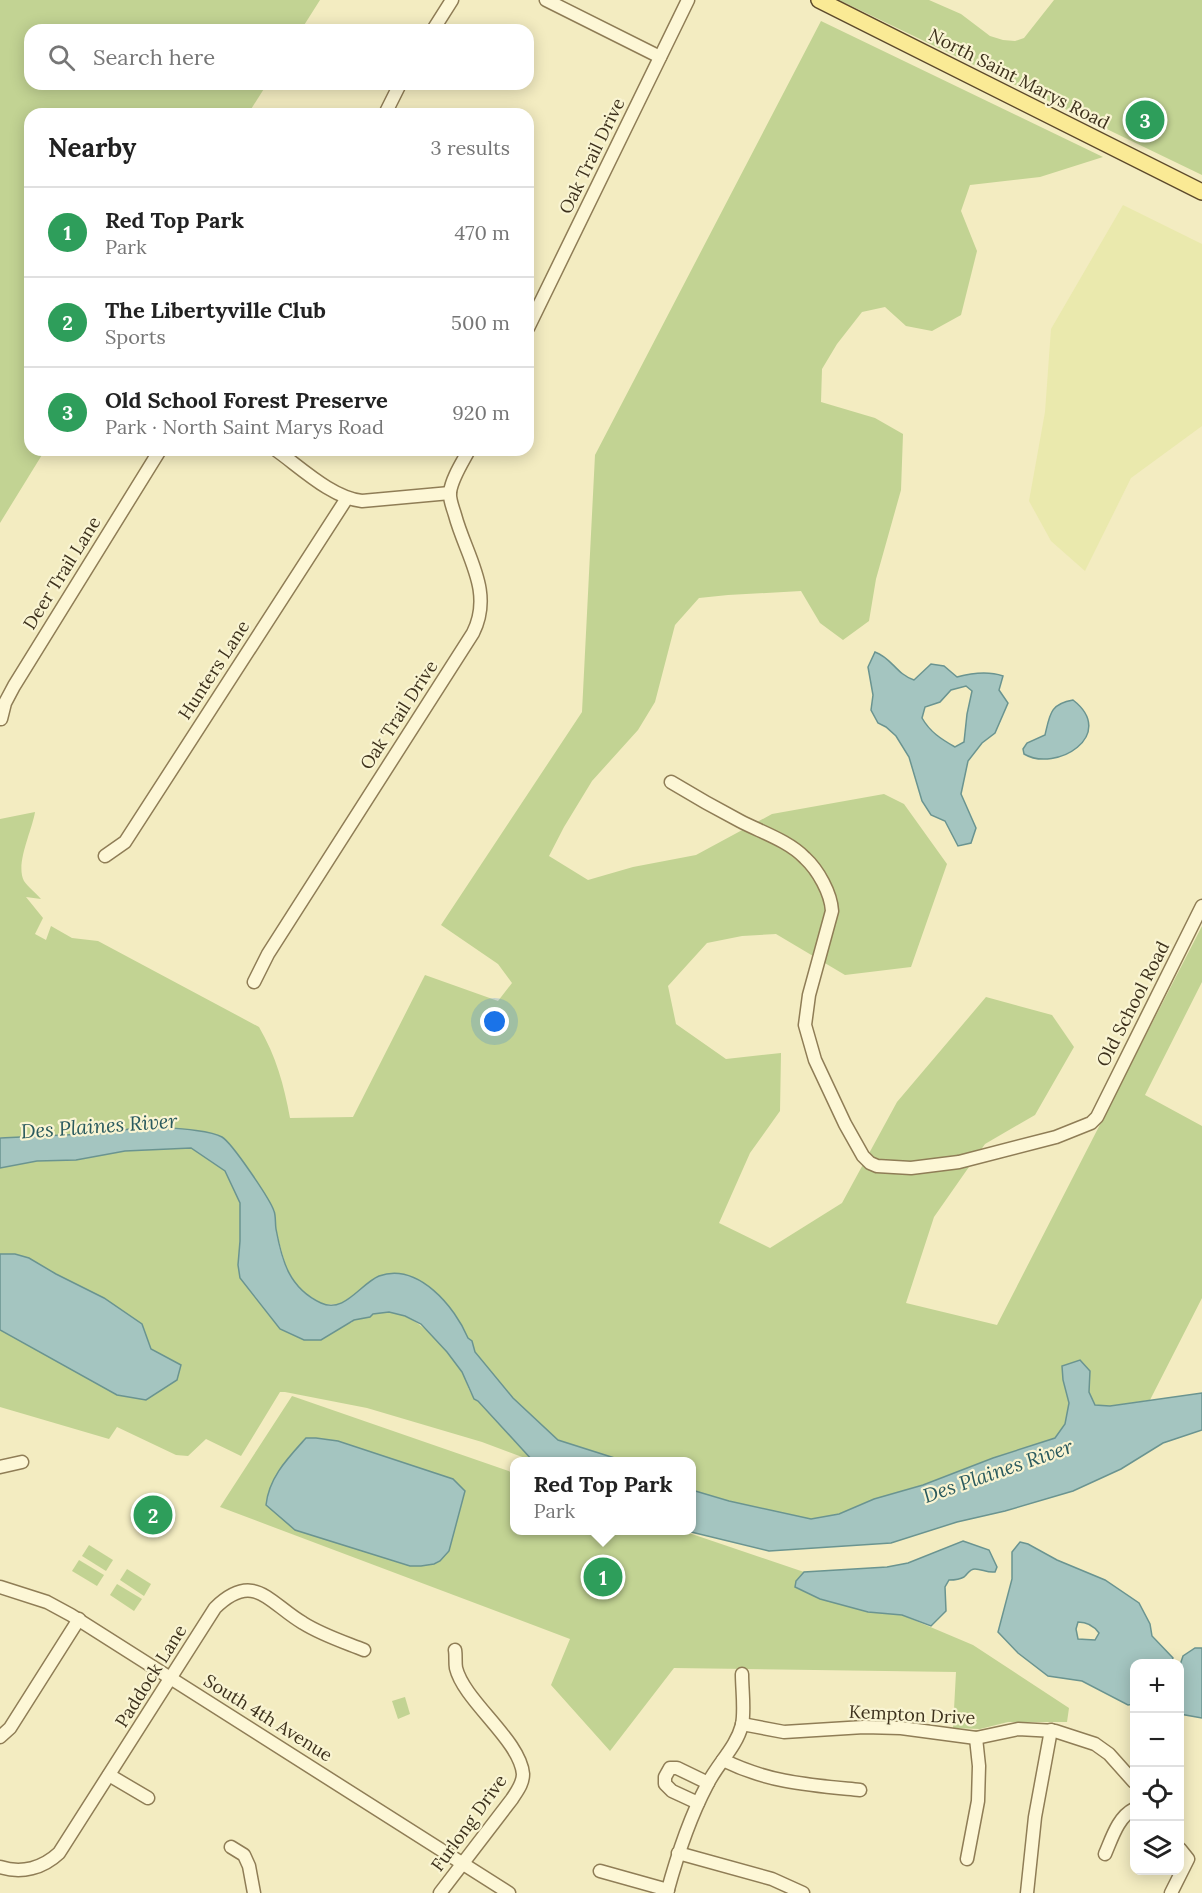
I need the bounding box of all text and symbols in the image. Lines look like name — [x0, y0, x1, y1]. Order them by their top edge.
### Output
street label: North Saint Marys Road — [925, 23, 1114, 134]
search box — [24, 24, 534, 90]
icon: search — [45, 41, 78, 74]
text: Search here — [93, 43, 215, 71]
street label: Oak Trail Drive — [554, 94, 630, 217]
pin: 3 — [1126, 98, 1164, 142]
text: Nearby — [48, 131, 136, 164]
text: 3 results — [431, 135, 510, 160]
text: Red Top Park — [105, 206, 244, 234]
text: 1 — [63, 220, 72, 245]
text: 470 m — [454, 220, 510, 245]
text: Park — [105, 234, 147, 259]
text: The Libertyville Club — [105, 296, 326, 324]
text: 2 — [62, 310, 73, 335]
text: 500 m — [451, 310, 510, 335]
text: Sports — [105, 324, 166, 349]
text: Old School Forest Preserve — [105, 386, 388, 414]
text: 3 — [62, 400, 73, 425]
text: 920 m — [452, 400, 510, 425]
text: Park · North Saint Marys Road — [105, 414, 384, 439]
street label: Deer Trail Lane — [18, 512, 106, 634]
street label: Hunters Lane — [173, 616, 254, 724]
street label: Oak Trail Drive — [355, 655, 443, 774]
street label: Old School Road — [1091, 937, 1174, 1070]
your location — [480, 1007, 509, 1036]
water label: Des Plaines River — [20, 1107, 179, 1143]
water label: Des Plaines River — [920, 1433, 1077, 1508]
popup — [510, 1457, 696, 1535]
text: Red Top Park — [534, 1470, 672, 1498]
pin: 2 — [134, 1492, 172, 1538]
text: Park — [534, 1498, 575, 1523]
pin: 1 — [584, 1554, 622, 1600]
street label: Paddock Lane — [110, 1620, 191, 1731]
map controls — [1130, 1659, 1184, 1875]
button: + — [1130, 1659, 1184, 1713]
street label: South 4th Avenue — [200, 1669, 337, 1766]
street label: Kempton Drive — [848, 1700, 976, 1729]
button: − — [1130, 1713, 1184, 1767]
button: locate — [1130, 1767, 1184, 1821]
street label: Furlong Drive — [426, 1770, 512, 1876]
button: layers — [1130, 1821, 1184, 1875]

